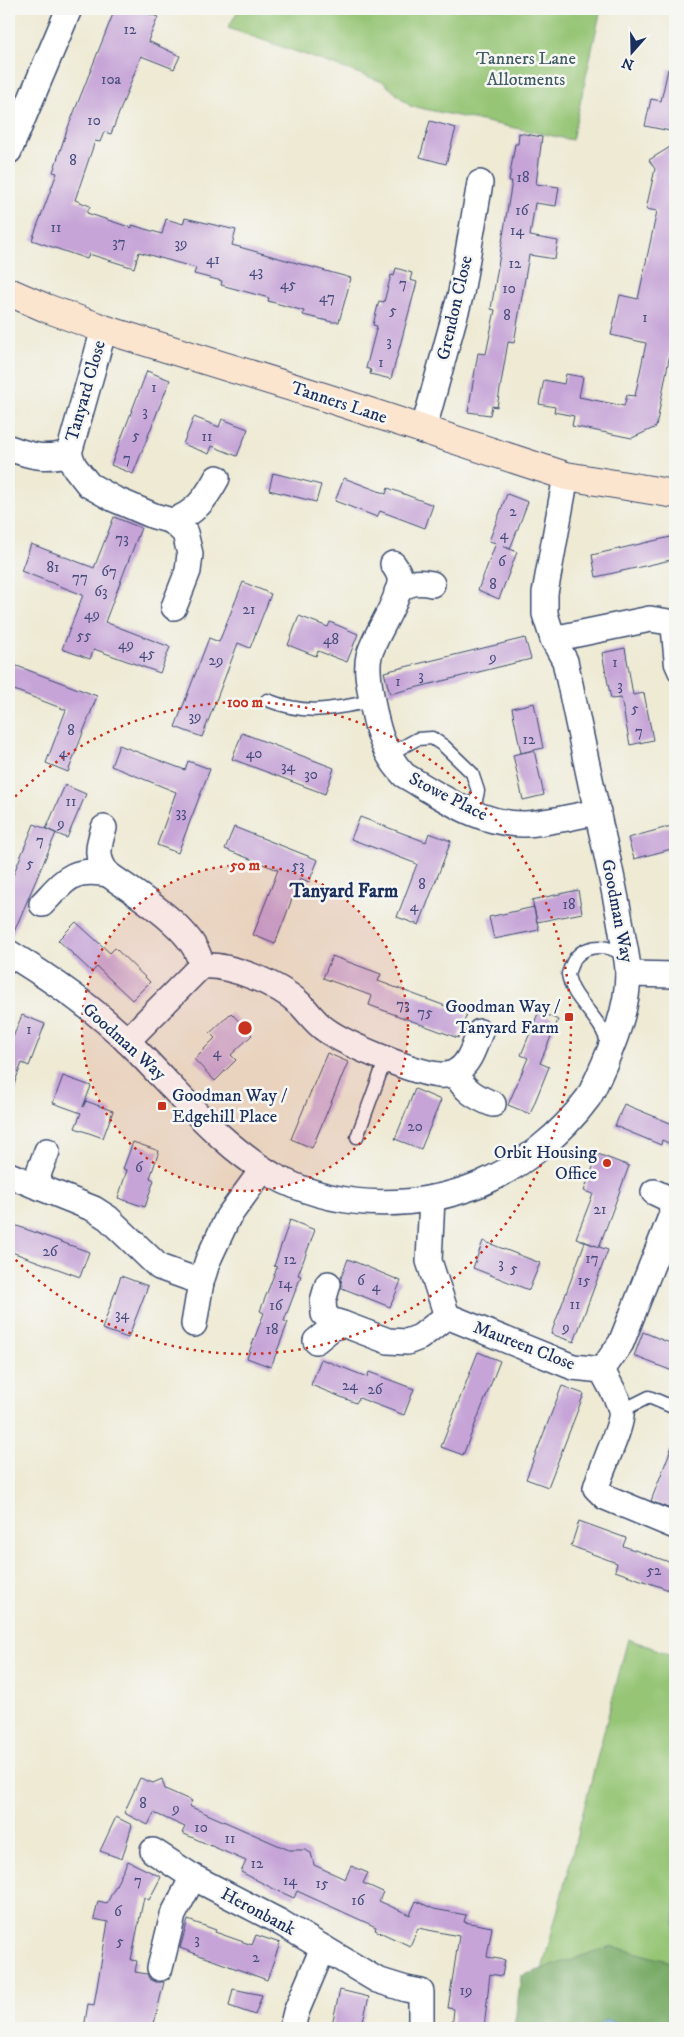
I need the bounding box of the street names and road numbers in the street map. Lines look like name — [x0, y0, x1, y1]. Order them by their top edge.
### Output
street label: Grendon Close — [432, 254, 478, 362]
street label: Tanyard Close — [61, 338, 111, 444]
street label: Tanners Lane — [288, 377, 390, 429]
street label: Stowe Place — [405, 768, 491, 826]
street label: Goodman Way — [596, 857, 638, 965]
street label: Goodman Way — [78, 999, 171, 1086]
street label: Maureen Close — [470, 1317, 578, 1375]
street label: Heronbank — [217, 1883, 299, 1941]

